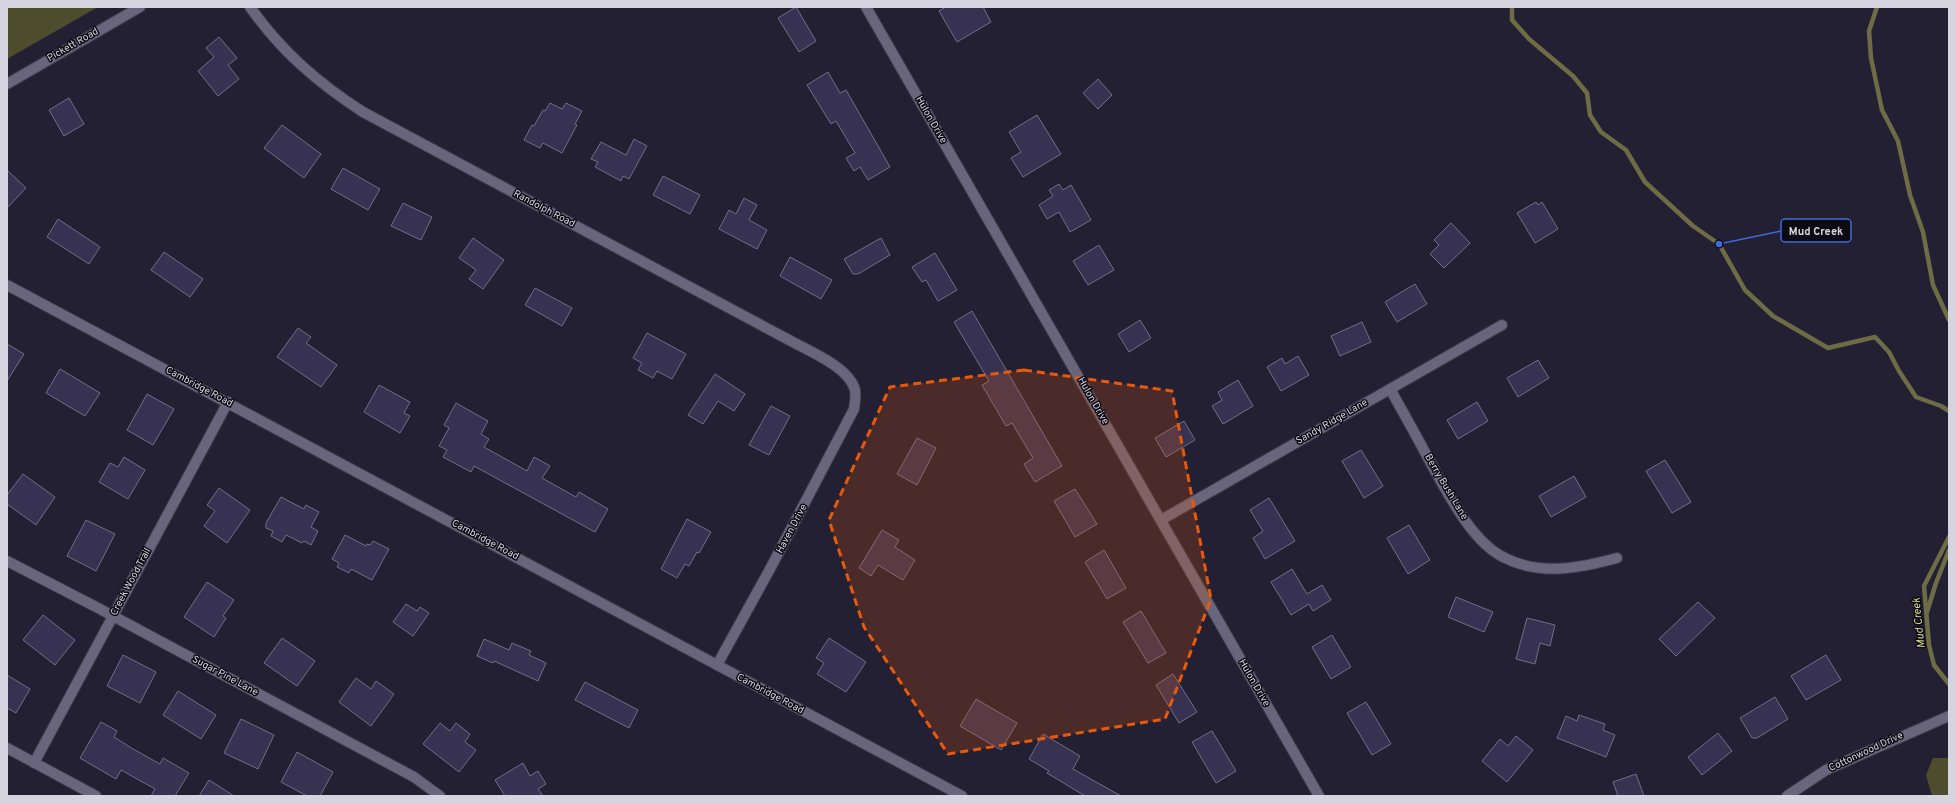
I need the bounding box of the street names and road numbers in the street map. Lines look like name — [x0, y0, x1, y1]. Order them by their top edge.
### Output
street label: Pickett Road — [45, 25, 101, 65]
street label: Hulon Drive — [912, 94, 950, 146]
street label: Randolph Road — [511, 187, 577, 231]
street label: Cambridge Road — [163, 364, 235, 410]
street label: Hulon Drive — [1074, 375, 1112, 427]
street label: Sandy Ridge Lane — [1294, 396, 1370, 448]
street label: Berry Bush Lane — [1421, 452, 1471, 522]
street label: Haven Drive — [774, 502, 810, 556]
street label: Cambridge Road — [449, 517, 521, 563]
street label: Creek Wood Trail — [108, 546, 154, 618]
street label: Sugar Pine Lane — [190, 653, 260, 699]
street label: Hulon Drive — [1235, 657, 1273, 709]
street label: Cambridge Road — [734, 671, 806, 717]
street label: Cottonwood Drive — [1827, 729, 1905, 775]

